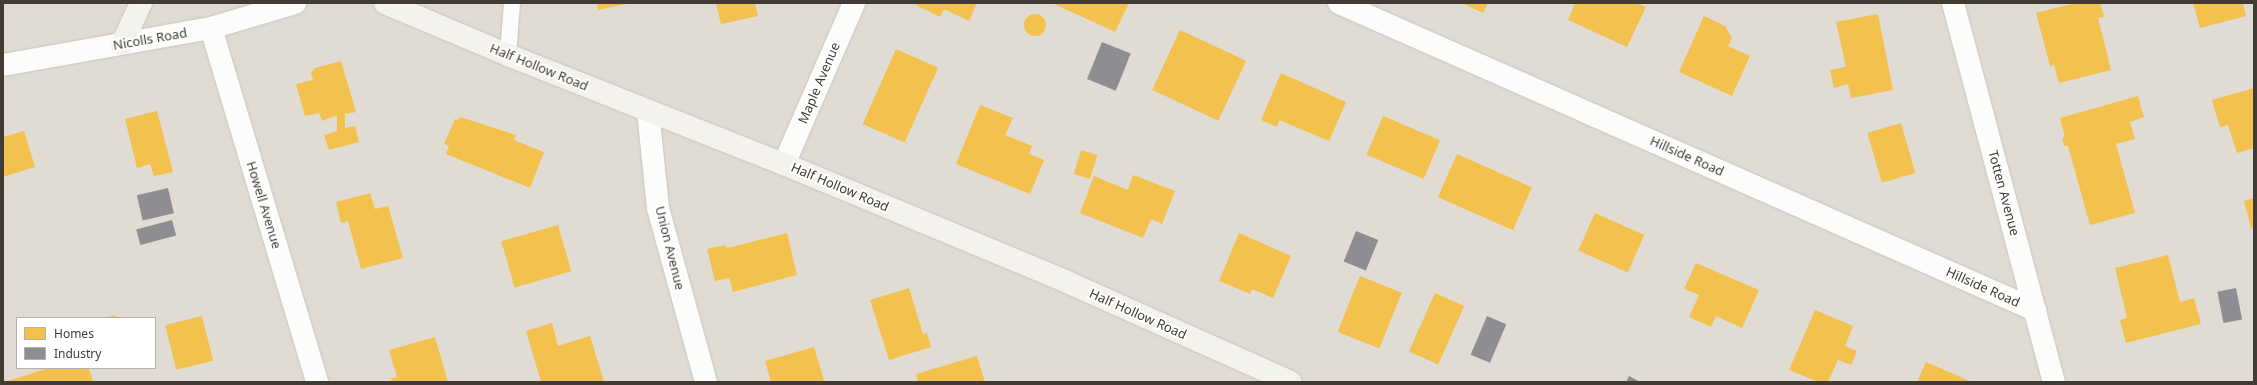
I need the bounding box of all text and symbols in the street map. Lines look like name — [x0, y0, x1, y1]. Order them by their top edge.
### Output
street label: Nicolls Road — [112, 25, 188, 53]
street label: Half Hollow Road — [488, 40, 590, 94]
street label: Maple Avenue — [795, 40, 843, 126]
street label: Hillside Road — [1648, 133, 1726, 179]
street label: Totten Avenue — [1985, 149, 2023, 237]
street label: Howell Avenue — [243, 159, 285, 251]
street label: Half Hollow Road — [789, 159, 891, 215]
street label: Union Avenue — [652, 204, 688, 292]
street label: Hillside Road — [1944, 264, 2022, 310]
street label: Half Hollow Road — [1087, 286, 1189, 342]
legend — [16, 317, 156, 369]
text: Homes — [54, 325, 94, 342]
text: Industry — [54, 345, 101, 362]

